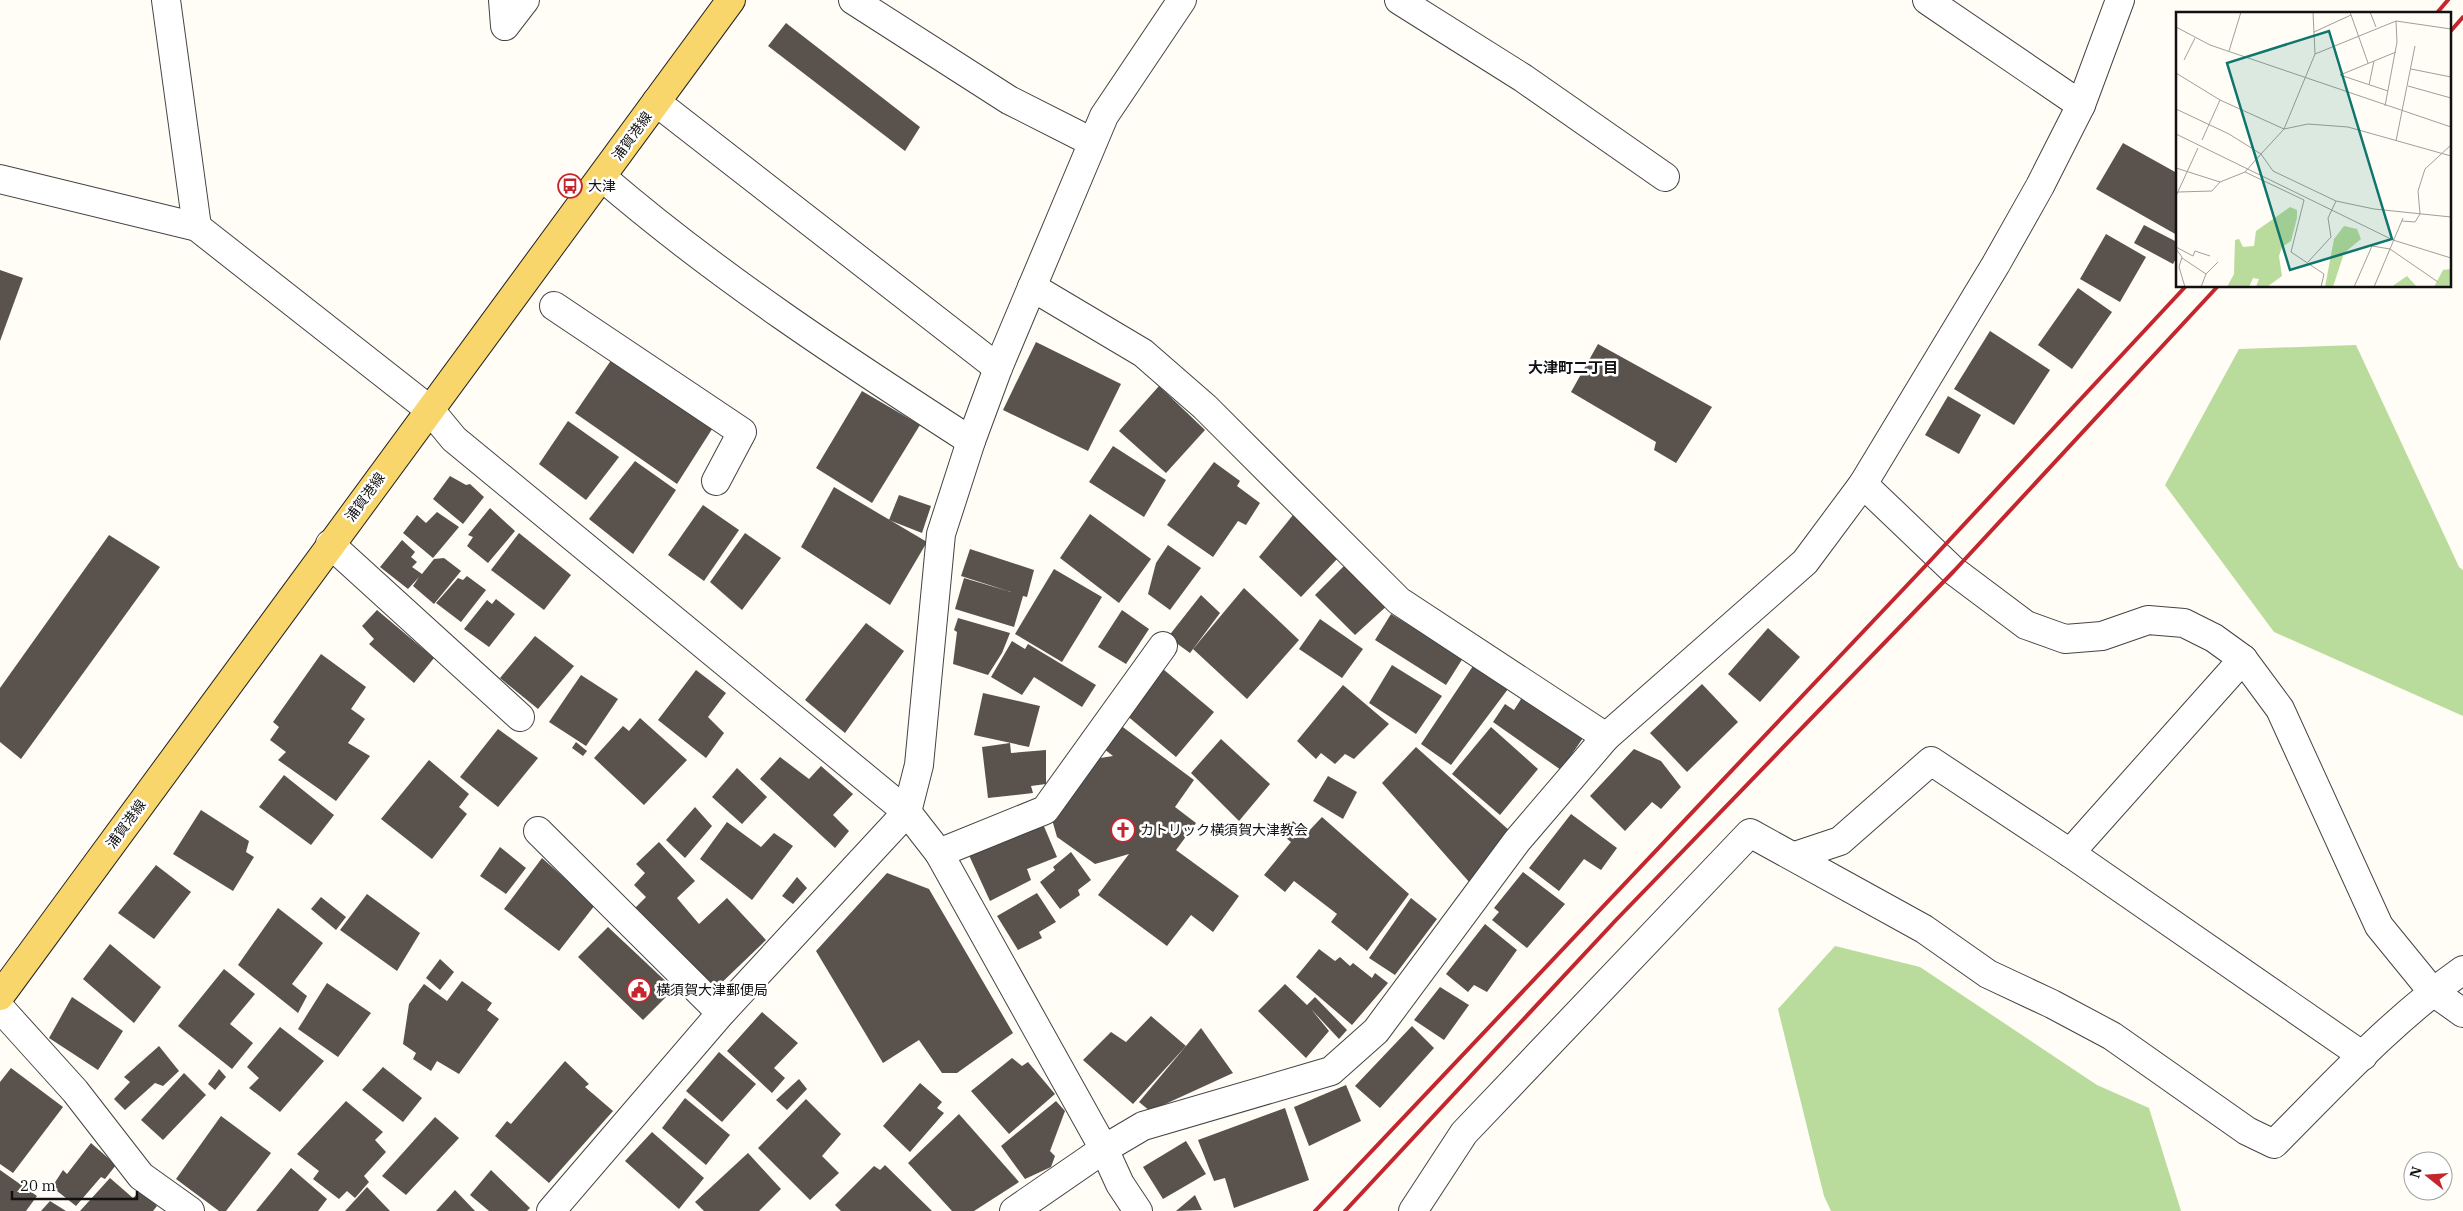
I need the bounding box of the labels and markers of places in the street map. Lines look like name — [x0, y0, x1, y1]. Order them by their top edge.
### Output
bus stop icon: 大津 — [557, 173, 583, 199]
place label: 大津 — [588, 177, 616, 195]
church icon: カトリック横須賀大津教会 — [1110, 817, 1136, 843]
place label: カトリック横須賀大津教会 — [1140, 821, 1308, 839]
public building icon: 横須賀大津郵便局 — [626, 977, 652, 1003]
place label: 横須賀大津郵便局 — [656, 981, 768, 999]

